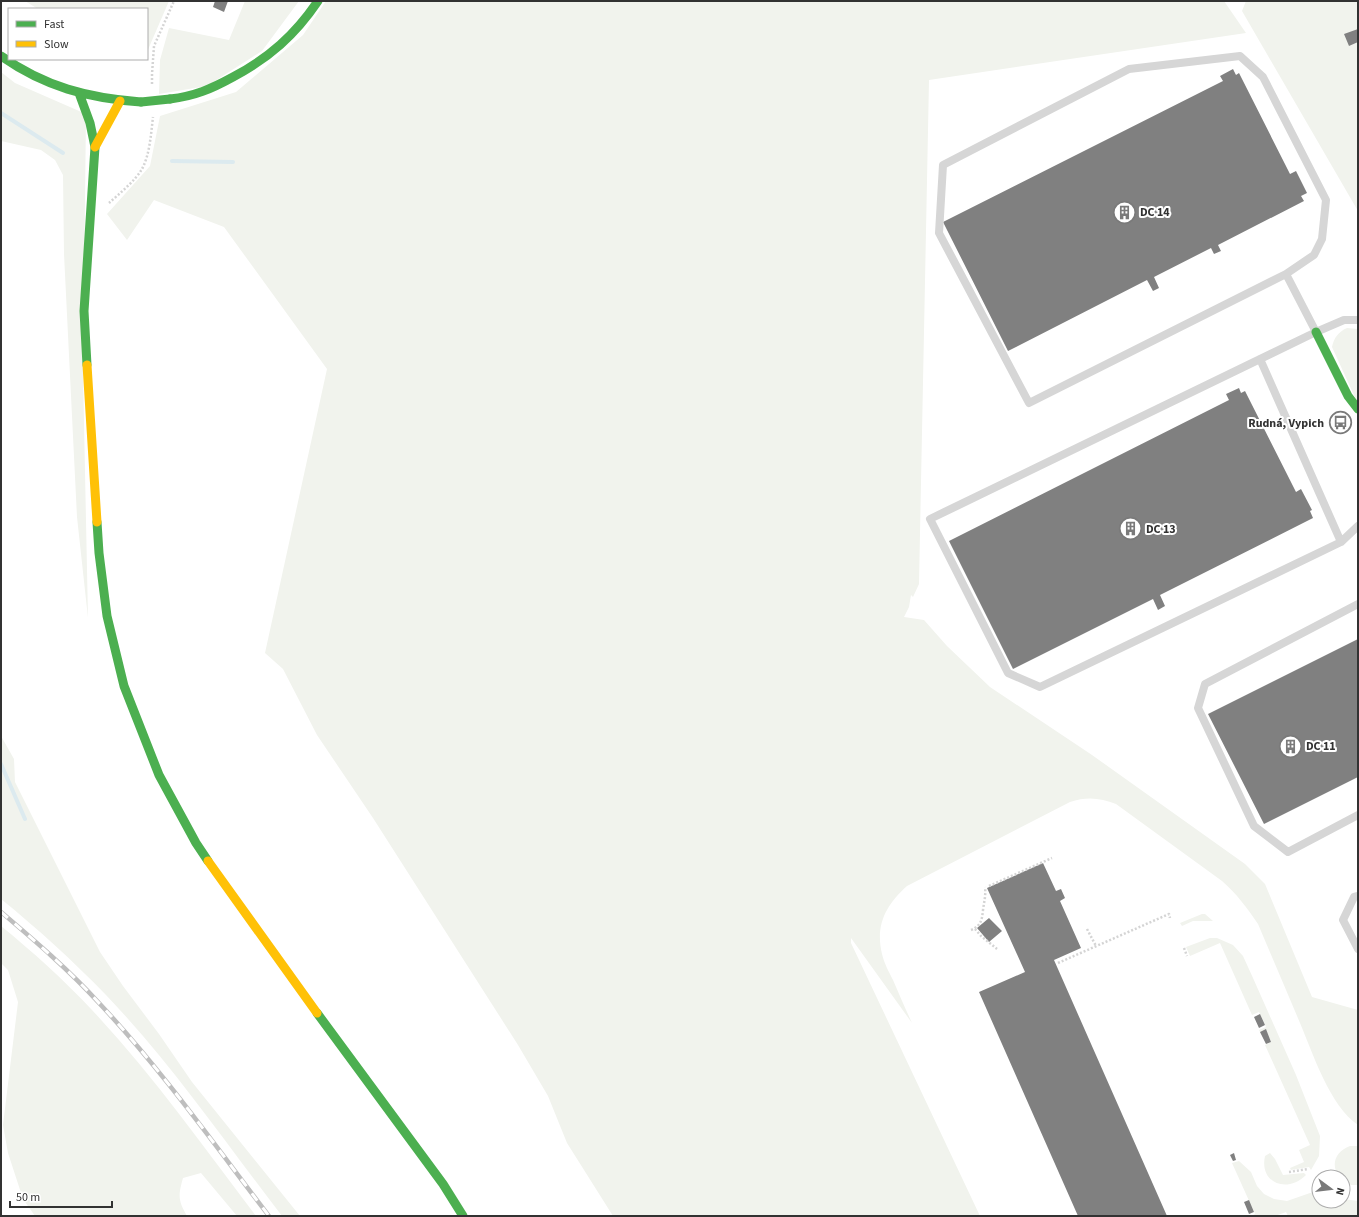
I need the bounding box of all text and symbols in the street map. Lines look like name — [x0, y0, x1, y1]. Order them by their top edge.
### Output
legend — [8, 8, 148, 60]
text: Fast — [44, 16, 64, 33]
text: Slow — [44, 36, 69, 53]
building icon: DC 14 — [1111, 199, 1137, 225]
place label: DC 14 — [1140, 204, 1170, 221]
bus stop icon: Rudná, Vypich — [1327, 410, 1353, 436]
place label: Rudná, Vypich — [1248, 415, 1324, 432]
building icon: DC 13 — [1118, 516, 1144, 542]
place label: DC 13 — [1146, 521, 1176, 538]
building icon: DC 11 — [1278, 733, 1304, 759]
place label: DC 11 — [1306, 738, 1336, 755]
north arrow — [1311, 1169, 1351, 1209]
scale bar — [10, 1183, 112, 1209]
text: N — [1332, 1186, 1348, 1197]
text: 50 m — [16, 1189, 40, 1206]

